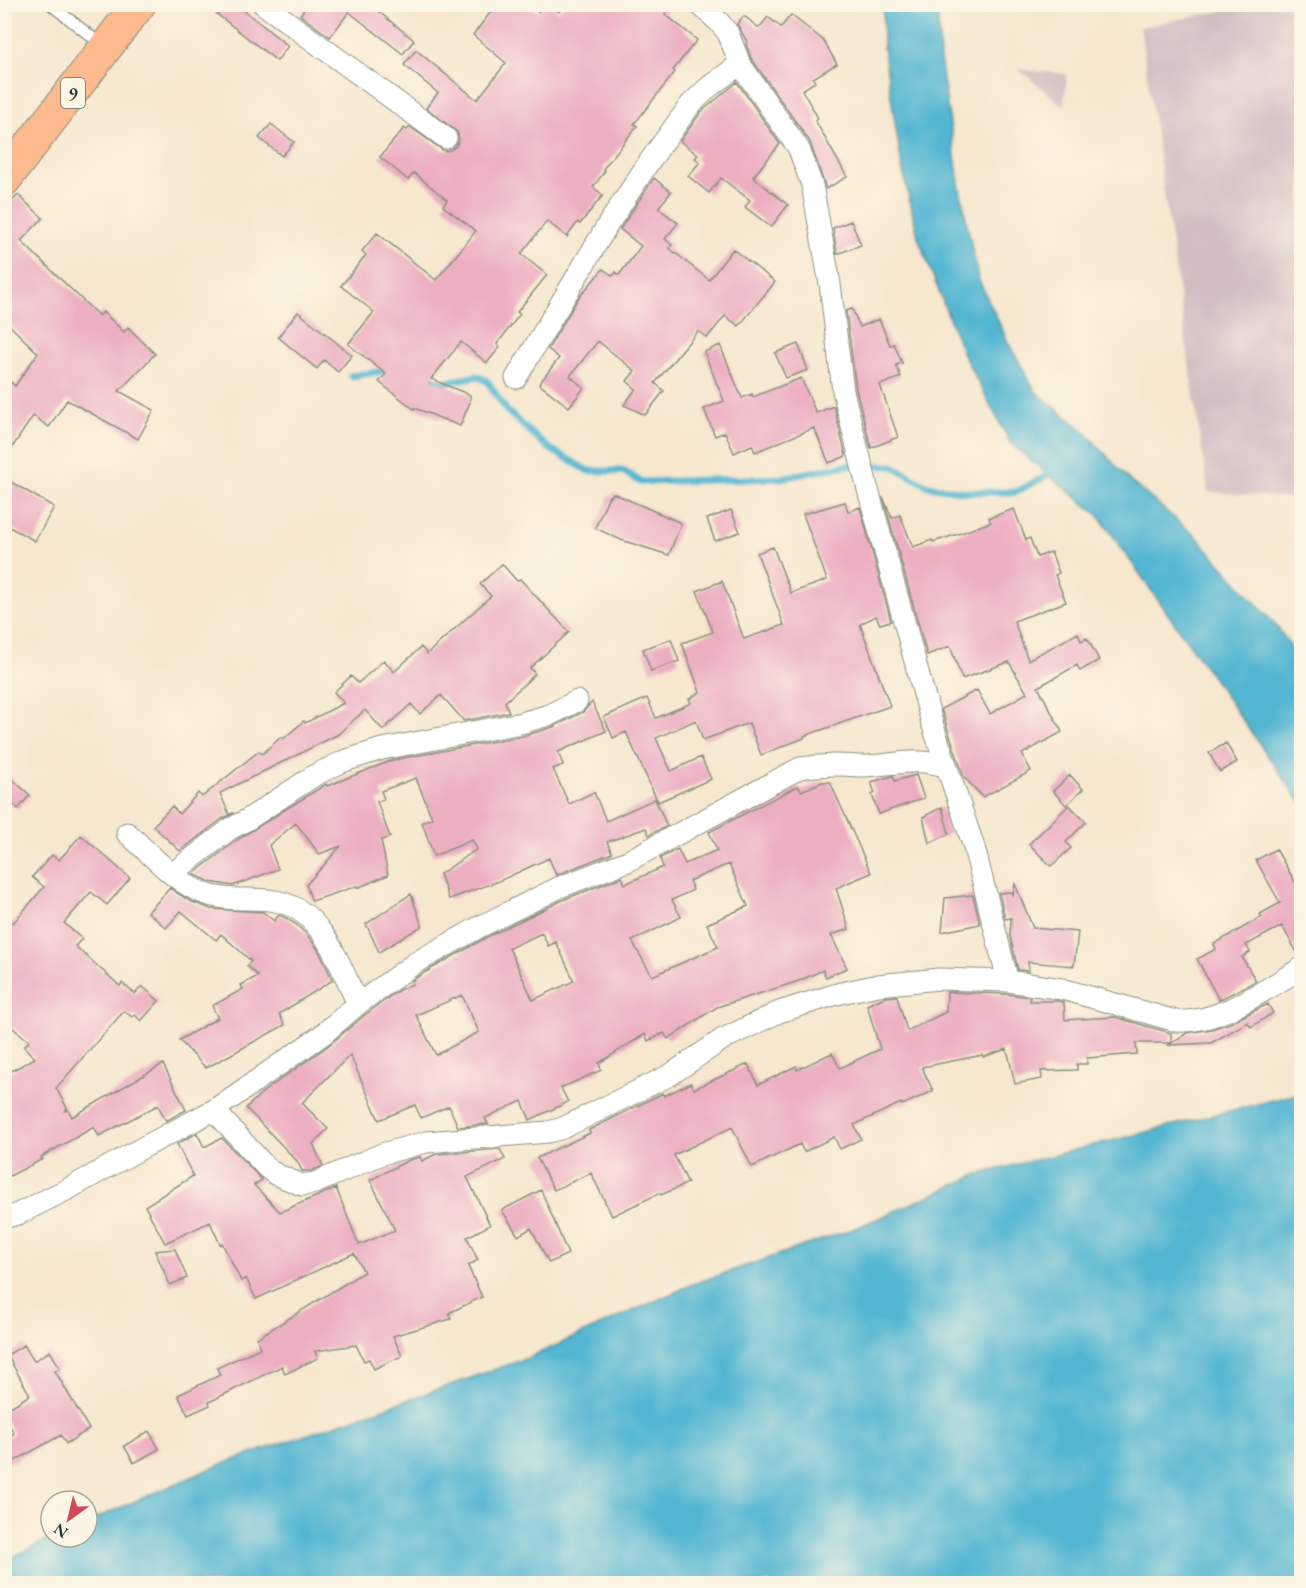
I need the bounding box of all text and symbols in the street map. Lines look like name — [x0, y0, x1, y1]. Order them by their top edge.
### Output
road number: 9 — [61, 78, 85, 108]
north arrow — [39, 1489, 99, 1549]
text: N — [50, 1519, 72, 1543]

